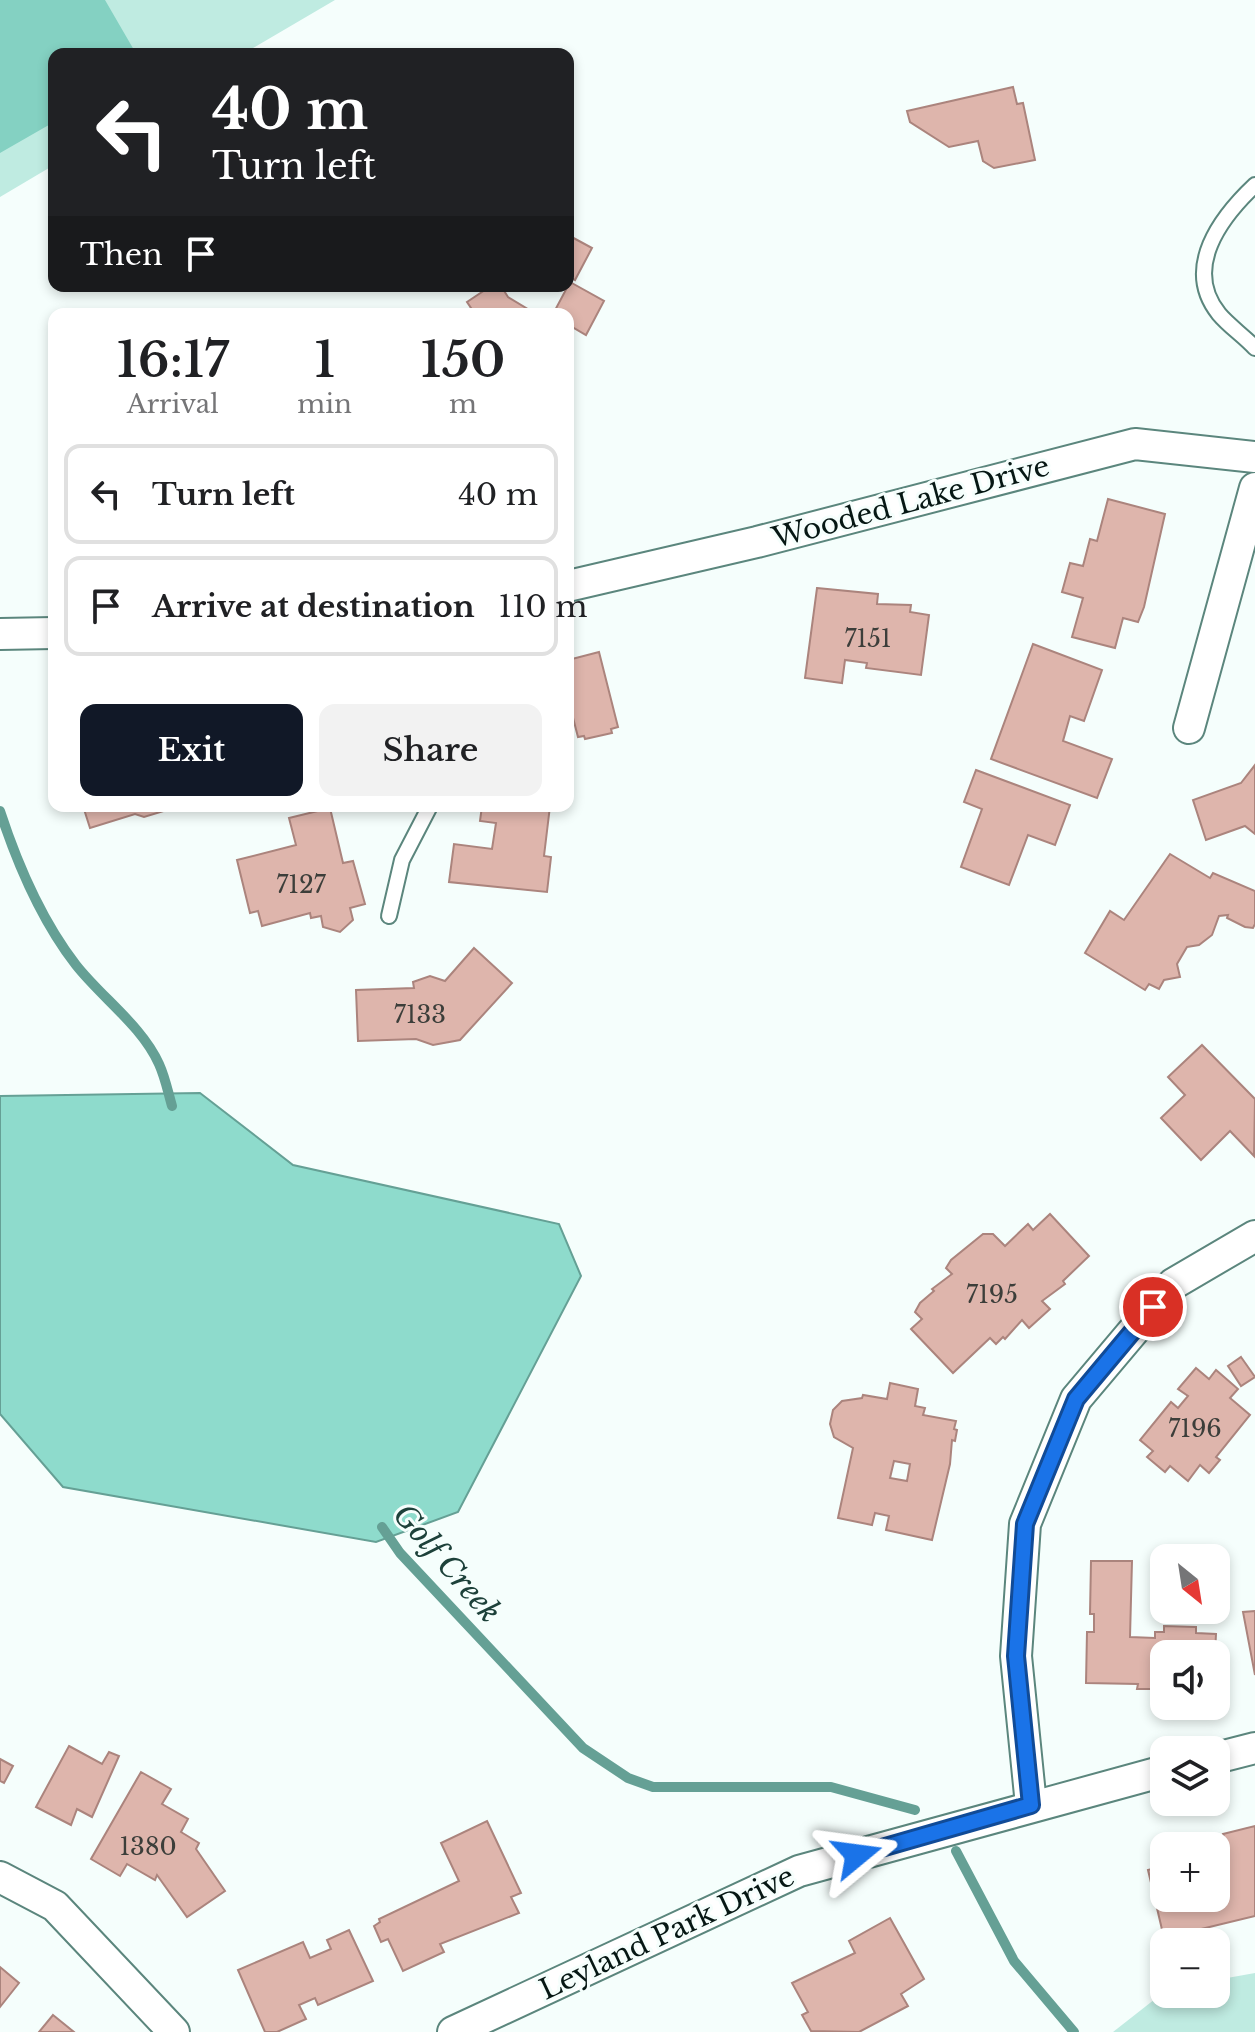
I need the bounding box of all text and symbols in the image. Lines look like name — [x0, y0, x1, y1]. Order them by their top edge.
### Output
text: 40 m — [212, 75, 368, 144]
icon: left — [80, 80, 184, 184]
text: Turn left — [212, 144, 376, 189]
icon: arrive — [179, 232, 223, 276]
text: Then — [80, 236, 163, 273]
text: 16:17 — [117, 330, 229, 390]
text: 1 — [314, 330, 335, 390]
text: 150 — [421, 330, 505, 390]
text: Arrival — [127, 388, 219, 420]
text: min — [297, 388, 352, 420]
text: m — [449, 388, 477, 420]
street label: Wooded Lake Drive — [768, 448, 1053, 556]
icon: left — [84, 472, 128, 516]
text: Turn left — [152, 476, 295, 513]
text: 40 m — [458, 476, 538, 513]
icon: arrive — [84, 584, 128, 628]
text: Arrive at destination — [152, 588, 475, 625]
text: 110 m — [499, 588, 588, 625]
house number: 7151 — [844, 624, 892, 653]
button: Exit — [80, 704, 303, 796]
button: Share — [319, 704, 542, 796]
house number: 7127 — [276, 870, 327, 899]
house number: 7133 — [394, 1000, 446, 1029]
pin — [1119, 1273, 1187, 1341]
house number: 7195 — [966, 1280, 1018, 1309]
icon: arrive — [1131, 1285, 1175, 1329]
house number: 7196 — [1168, 1414, 1222, 1443]
water label: Golf Creek — [385, 1496, 509, 1630]
north arrow — [1150, 1544, 1230, 1624]
map controls — [1150, 1544, 1230, 2008]
button: sound — [1150, 1640, 1230, 1720]
button: layers — [1150, 1736, 1230, 1816]
position arrow — [815, 1813, 899, 1897]
house number: 1380 — [119, 1832, 177, 1861]
button: + — [1150, 1832, 1230, 1912]
street label: Leyland Park Drive — [534, 1859, 800, 2007]
button: − — [1150, 1928, 1230, 2008]

